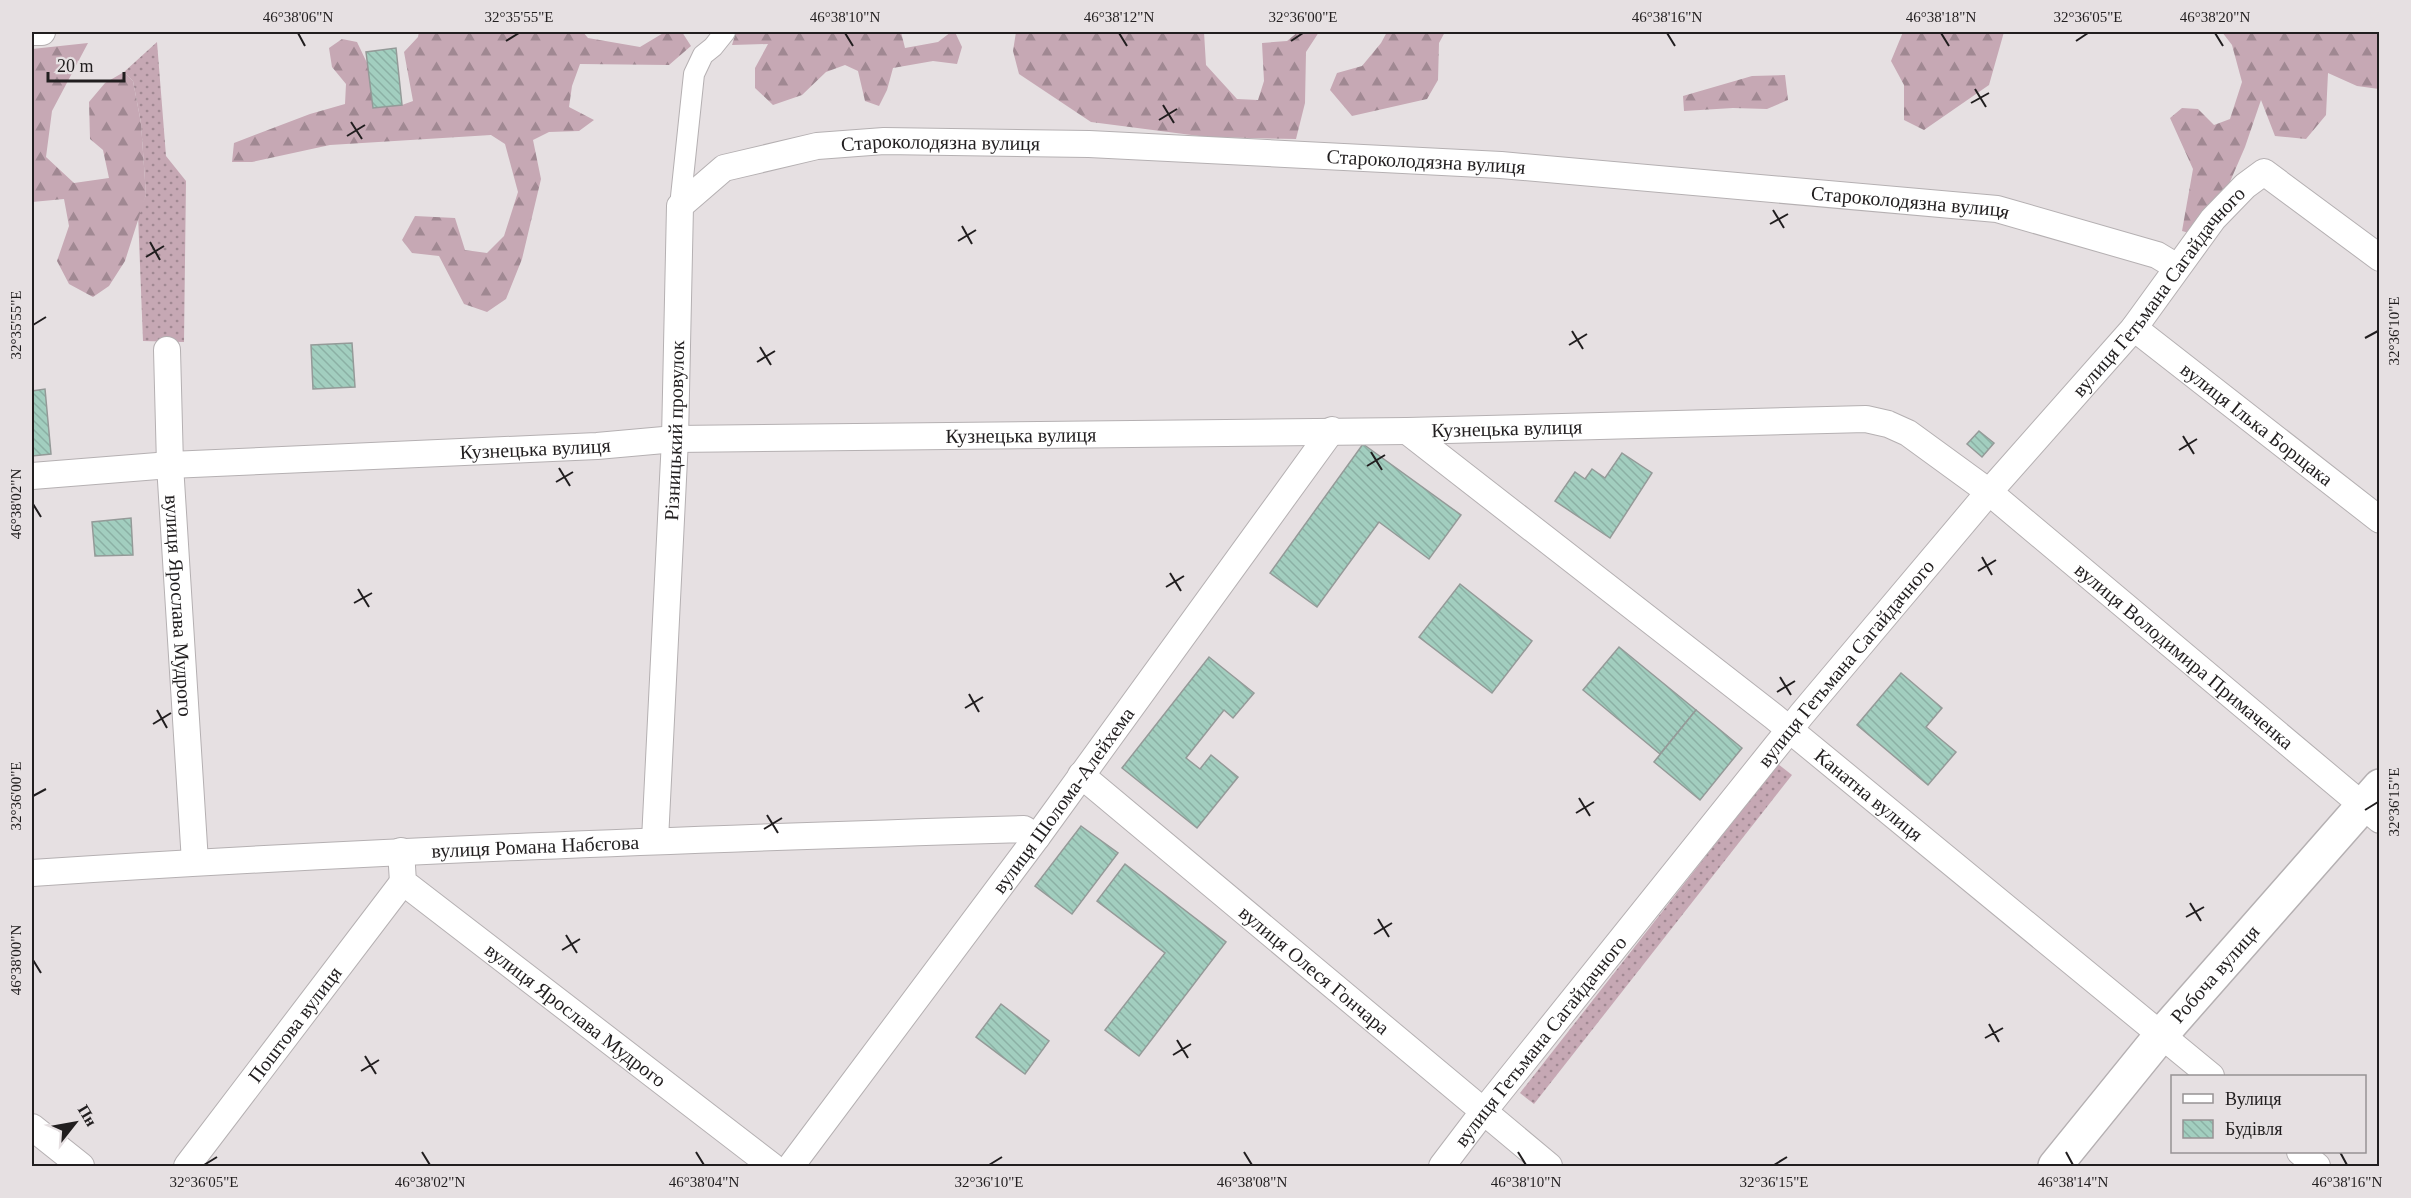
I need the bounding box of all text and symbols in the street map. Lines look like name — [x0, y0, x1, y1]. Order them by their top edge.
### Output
text: 46°38'06"N — [263, 9, 333, 25]
text: 32°35'55"E — [485, 9, 554, 25]
text: 46°38'10"N — [810, 9, 880, 25]
text: 46°38'12"N — [1084, 9, 1154, 25]
text: 32°36'00"E — [1269, 9, 1338, 25]
text: 46°38'16"N — [1632, 9, 1702, 25]
text: 46°38'18"N — [1906, 9, 1976, 25]
text: 32°36'05"E — [2054, 9, 2123, 25]
text: 46°38'20"N — [2180, 9, 2250, 25]
scale bar — [48, 45, 124, 83]
text: 20 m — [57, 56, 94, 76]
street label: Староколодязна вулиця — [840, 130, 1040, 155]
street label: Староколодязна вулиця — [1326, 145, 1526, 178]
street label: Староколодязна вулиця — [1810, 182, 2012, 223]
street label: вулиця Гетьмана Сагайдачного — [2068, 182, 2249, 401]
text: 32°35'55"E — [8, 291, 24, 360]
text: 32°36'10"E — [2386, 297, 2402, 366]
street label: Різницький провулок — [660, 340, 688, 521]
street label: вулиця Ілька Борщака — [2177, 358, 2337, 490]
street label: Кузнецька вулиця — [1431, 415, 1582, 442]
street label: Кузнецька вулиця — [945, 423, 1096, 448]
street label: Кузнецька вулиця — [459, 434, 612, 464]
text: 46°38'02"N — [8, 469, 24, 539]
street label: вулиця Ярослава Мудрого — [160, 494, 197, 717]
street label: вулиця Гетьмана Сагайдачного — [1753, 555, 1938, 771]
street label: вулиця Володимира Примаченка — [2071, 558, 2298, 754]
street label: вулиця Шолома-Алейхема — [988, 703, 1139, 897]
street label: Канатна вулиця — [1811, 744, 1927, 845]
text: 32°36'00"E — [8, 762, 24, 831]
text: 32°36'15"E — [2386, 768, 2402, 837]
street label: вулиця Романа Набєгова — [431, 831, 640, 862]
street label: вулиця Олеся Гончара — [1235, 901, 1394, 1039]
street label: Робоча вулиця — [2166, 921, 2264, 1027]
text: 46°38'00"N — [8, 925, 24, 995]
street label: вулиця Гетьмана Сагайдачного — [1450, 931, 1631, 1151]
street label: вулиця Ярослава Мудрого — [481, 938, 670, 1091]
street label: Поштова вулиця — [244, 962, 346, 1087]
legend — [2171, 1075, 2366, 1153]
text: Вулиця — [2225, 1089, 2282, 1109]
north arrow — [45, 1093, 105, 1153]
text: Пн — [75, 1102, 100, 1129]
text: Будівля — [2225, 1119, 2282, 1139]
text: 32°36'05"E — [170, 1174, 239, 1190]
text: 46°38'02"N — [395, 1174, 465, 1190]
text: 46°38'04"N — [669, 1174, 739, 1190]
text: 32°36'10"E — [955, 1174, 1024, 1190]
text: 46°38'08"N — [1217, 1174, 1287, 1190]
text: 46°38'10"N — [1491, 1174, 1561, 1190]
text: 32°36'15"E — [1740, 1174, 1809, 1190]
text: 46°38'14"N — [2038, 1174, 2108, 1190]
text: 46°38'16"N — [2312, 1174, 2382, 1190]

